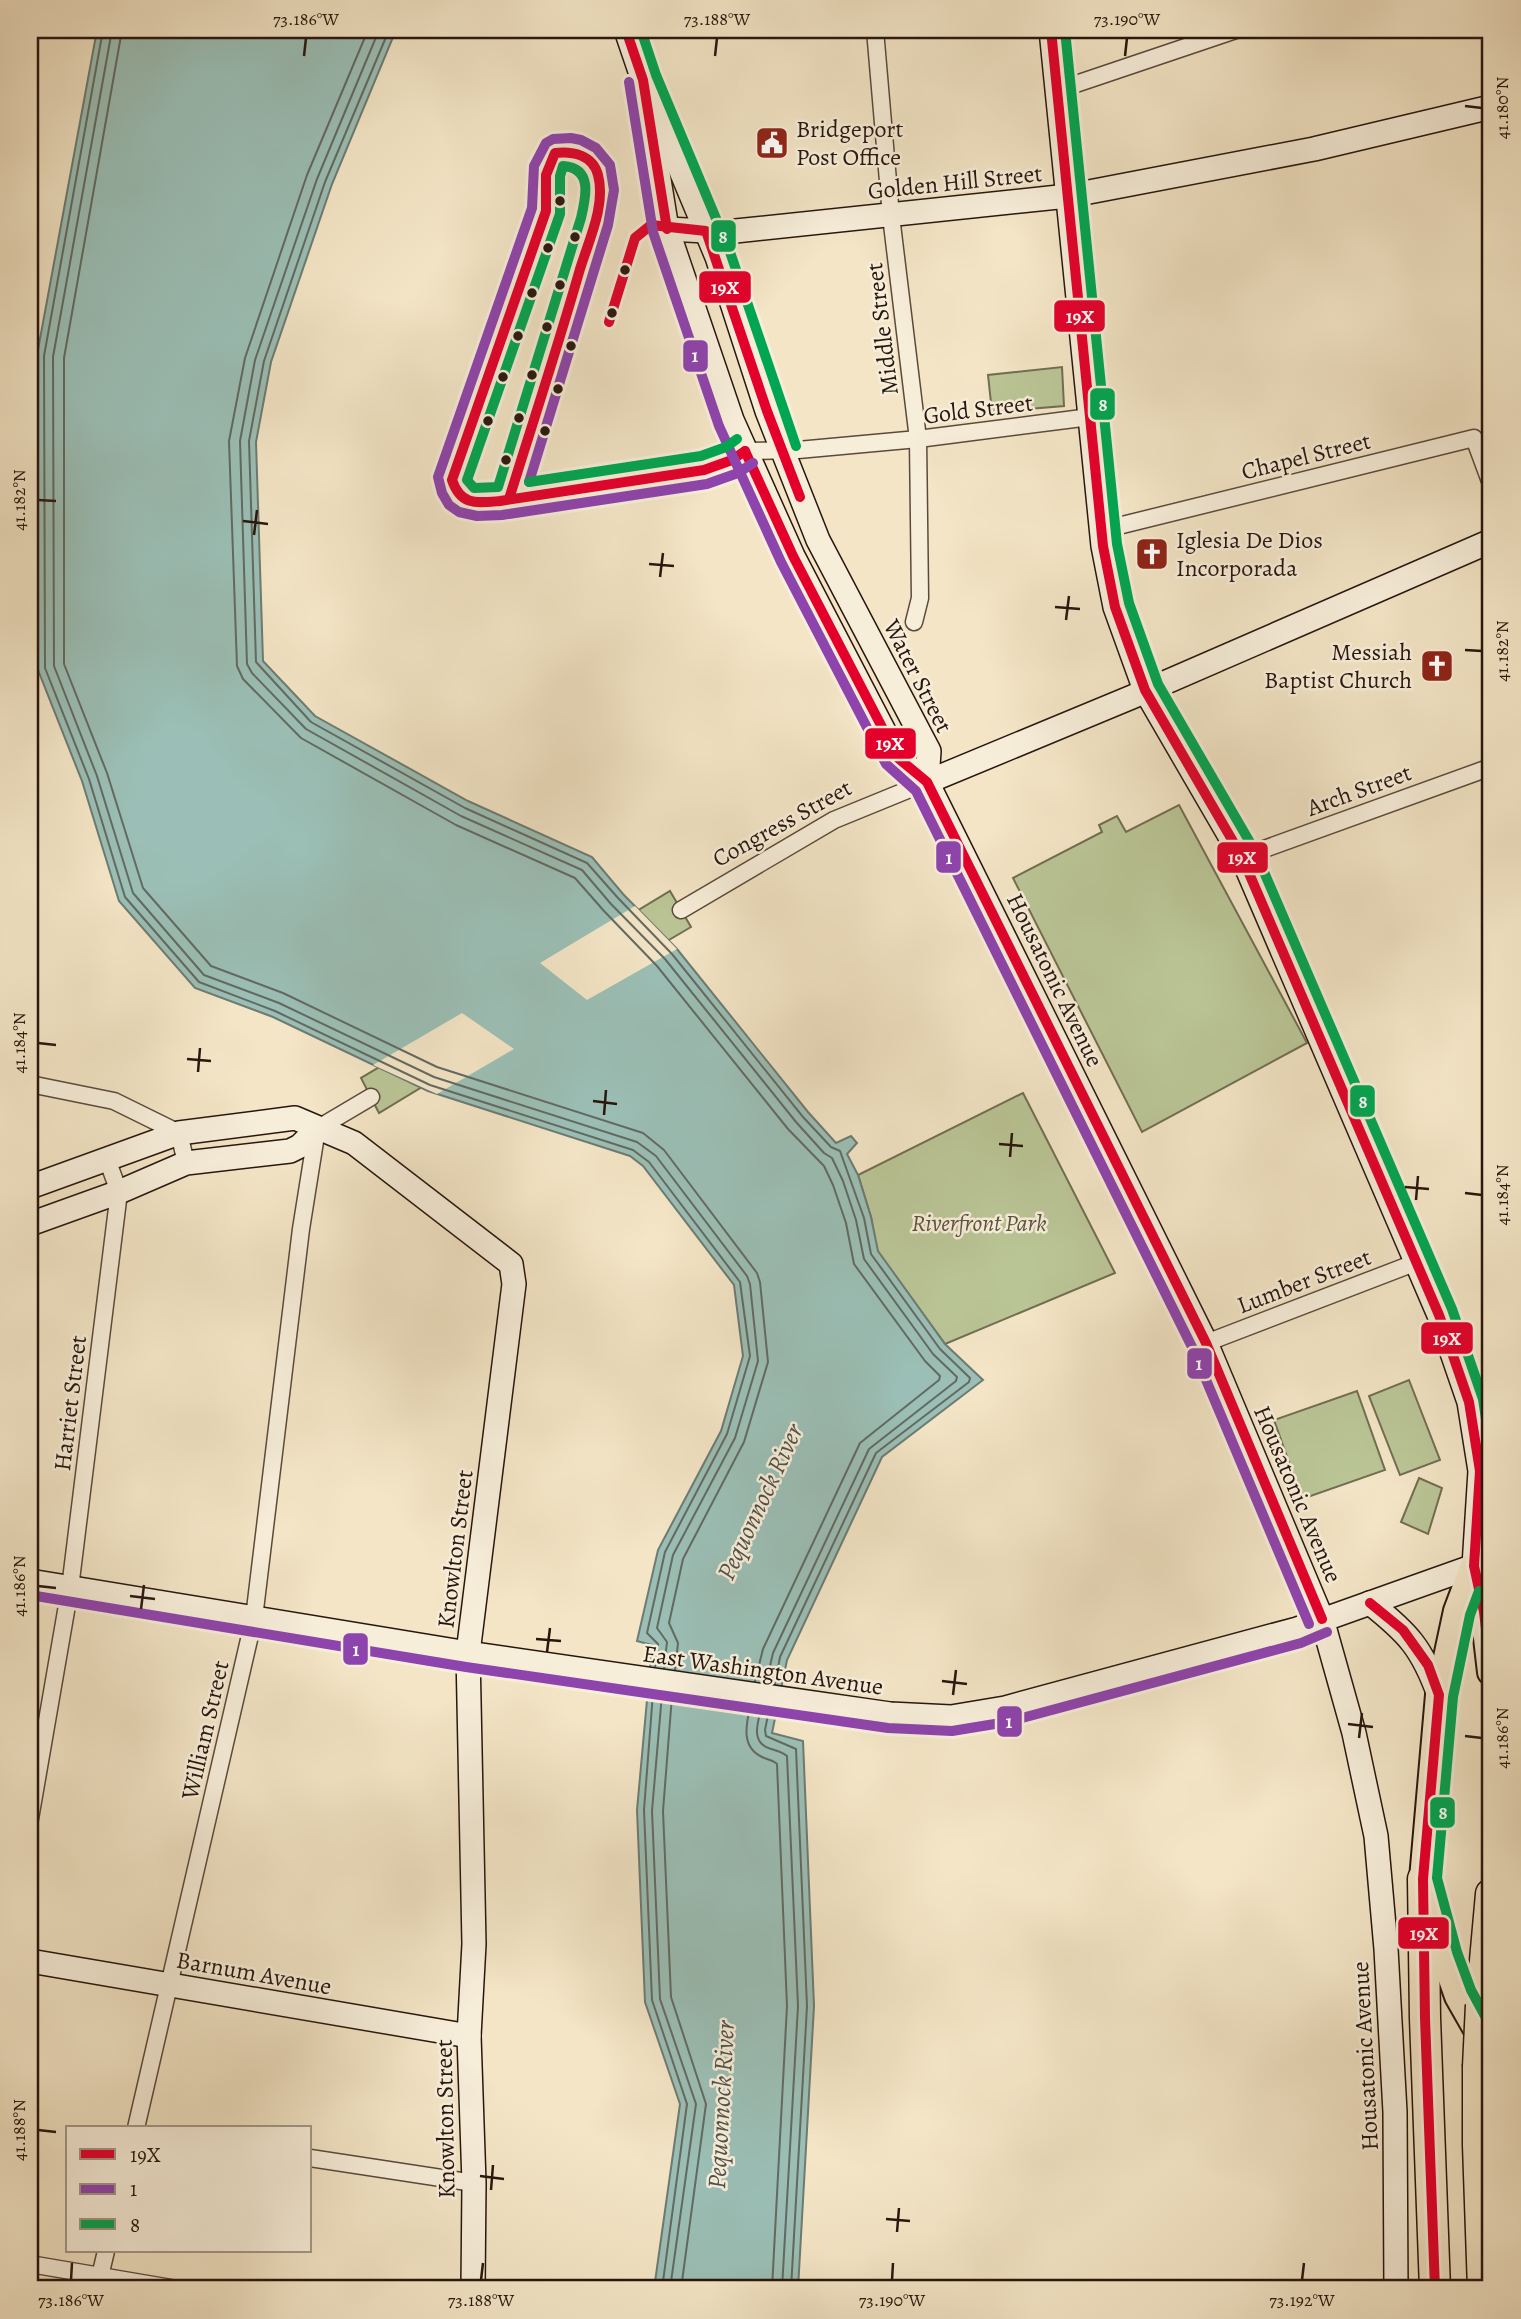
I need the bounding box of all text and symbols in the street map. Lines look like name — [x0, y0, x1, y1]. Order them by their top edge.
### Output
text: 73.186°W — [273, 7, 339, 31]
text: 73.188°W — [684, 7, 750, 31]
text: 73.190°W — [1094, 7, 1161, 31]
text: 41.180°N — [1490, 77, 1514, 139]
place label: Bridgeport Post Office — [796, 113, 904, 173]
public building icon: Bridgeport Post Office — [753, 124, 791, 162]
street label: Golden Hill Street — [866, 157, 1044, 207]
unlabelled marker — [553, 194, 567, 208]
line badge: 8 — [710, 219, 737, 253]
text: 8 — [718, 224, 728, 250]
unlabelled marker — [568, 230, 582, 244]
unlabelled marker — [541, 241, 555, 255]
street label: Middle Street — [858, 261, 906, 397]
unlabelled marker — [618, 263, 632, 277]
line badge: 19X — [698, 270, 752, 304]
text: 19X — [711, 275, 739, 301]
unlabelled marker — [553, 278, 567, 292]
unlabelled marker — [525, 286, 539, 300]
line badge: 19X — [1053, 299, 1106, 333]
text: 19X — [1066, 304, 1094, 330]
unlabelled marker — [605, 306, 619, 320]
unlabelled marker — [540, 320, 554, 334]
unlabelled marker — [511, 329, 525, 343]
unlabelled marker — [564, 339, 578, 353]
line badge: 1 — [682, 339, 709, 373]
text: 1 — [692, 343, 699, 369]
unlabelled marker — [525, 368, 539, 382]
unlabelled marker — [496, 370, 510, 384]
unlabelled marker — [551, 382, 565, 396]
street label: Gold Street — [921, 386, 1035, 432]
line badge: 8 — [1089, 387, 1116, 421]
text: 8 — [1098, 392, 1108, 418]
unlabelled marker — [512, 411, 526, 425]
unlabelled marker — [481, 414, 495, 428]
unlabelled marker — [538, 424, 552, 438]
street label: Chapel Street — [1238, 424, 1374, 488]
unlabelled marker — [499, 453, 513, 467]
text: 41.182°N — [7, 469, 31, 531]
place label: Iglesia De Dios Incorporada — [1176, 524, 1323, 584]
church icon: Iglesia De Dios Incorporada — [1133, 535, 1171, 573]
street label: Water Street — [875, 613, 960, 738]
text: 41.182°N — [1490, 620, 1514, 682]
place label: Messiah Baptist Church — [1264, 636, 1412, 696]
church icon: Messiah Baptist Church — [1418, 647, 1456, 685]
line badge: 19X — [864, 727, 917, 760]
text: 19X — [876, 731, 904, 757]
street label: Arch Street — [1301, 756, 1416, 824]
street label: Congress Street — [707, 772, 857, 874]
line badge: 1 — [935, 840, 962, 874]
line badge: 19X — [1216, 841, 1269, 874]
text: 1 — [946, 845, 953, 871]
text: 19X — [1228, 845, 1256, 871]
street label: Housatonic Avenue — [999, 888, 1111, 1072]
text: 41.184°N — [7, 1012, 31, 1074]
line badge: 8 — [1349, 1084, 1376, 1118]
text: 8 — [1358, 1089, 1368, 1115]
text: 41.184°N — [1490, 1164, 1514, 1226]
park label: Riverfront Park — [911, 1207, 1047, 1239]
street label: Lumber Street — [1232, 1241, 1376, 1321]
line badge: 19X — [1420, 1321, 1474, 1355]
text: 19X — [1433, 1326, 1461, 1352]
street label: Harriet Street — [46, 1333, 94, 1473]
line badge: 1 — [1186, 1347, 1213, 1380]
text: 1 — [1196, 1351, 1203, 1377]
street label: Housatonic Avenue — [1246, 1400, 1350, 1588]
water label: Pequonnock River — [709, 1417, 812, 1586]
street label: Knowlton Street — [429, 1468, 481, 1630]
text: 41.186°N — [7, 1555, 31, 1617]
line badge: 1 — [342, 1632, 369, 1666]
text: 1 — [353, 1637, 360, 1663]
street label: East Washington Avenue — [641, 1637, 885, 1703]
street label: William Street — [173, 1657, 237, 1804]
line badge: 1 — [996, 1705, 1023, 1738]
text: 41.186°N — [1490, 1707, 1514, 1769]
text: 1 — [1006, 1709, 1013, 1735]
line badge: 8 — [1429, 1796, 1456, 1829]
text: 8 — [1438, 1800, 1448, 1826]
line badge: 19X — [1397, 1916, 1450, 1950]
text: 19X — [1410, 1921, 1438, 1947]
street label: Barnum Avenue — [174, 1944, 334, 2002]
street label: Housatonic Avenue — [1344, 1961, 1386, 2151]
water label: Pequonnock River — [699, 2019, 743, 2190]
street label: Knowlton Street — [428, 2039, 462, 2199]
text: 41.188°N — [7, 2099, 31, 2161]
legend — [66, 2126, 312, 2252]
text: 19X — [130, 2141, 161, 2169]
text: 1 — [130, 2175, 137, 2203]
text: 8 — [130, 2211, 140, 2239]
text: 73.186°W — [38, 2288, 104, 2312]
text: 73.188°W — [448, 2288, 514, 2312]
text: 73.190°W — [859, 2288, 926, 2312]
text: 73.192°W — [1269, 2288, 1335, 2312]

